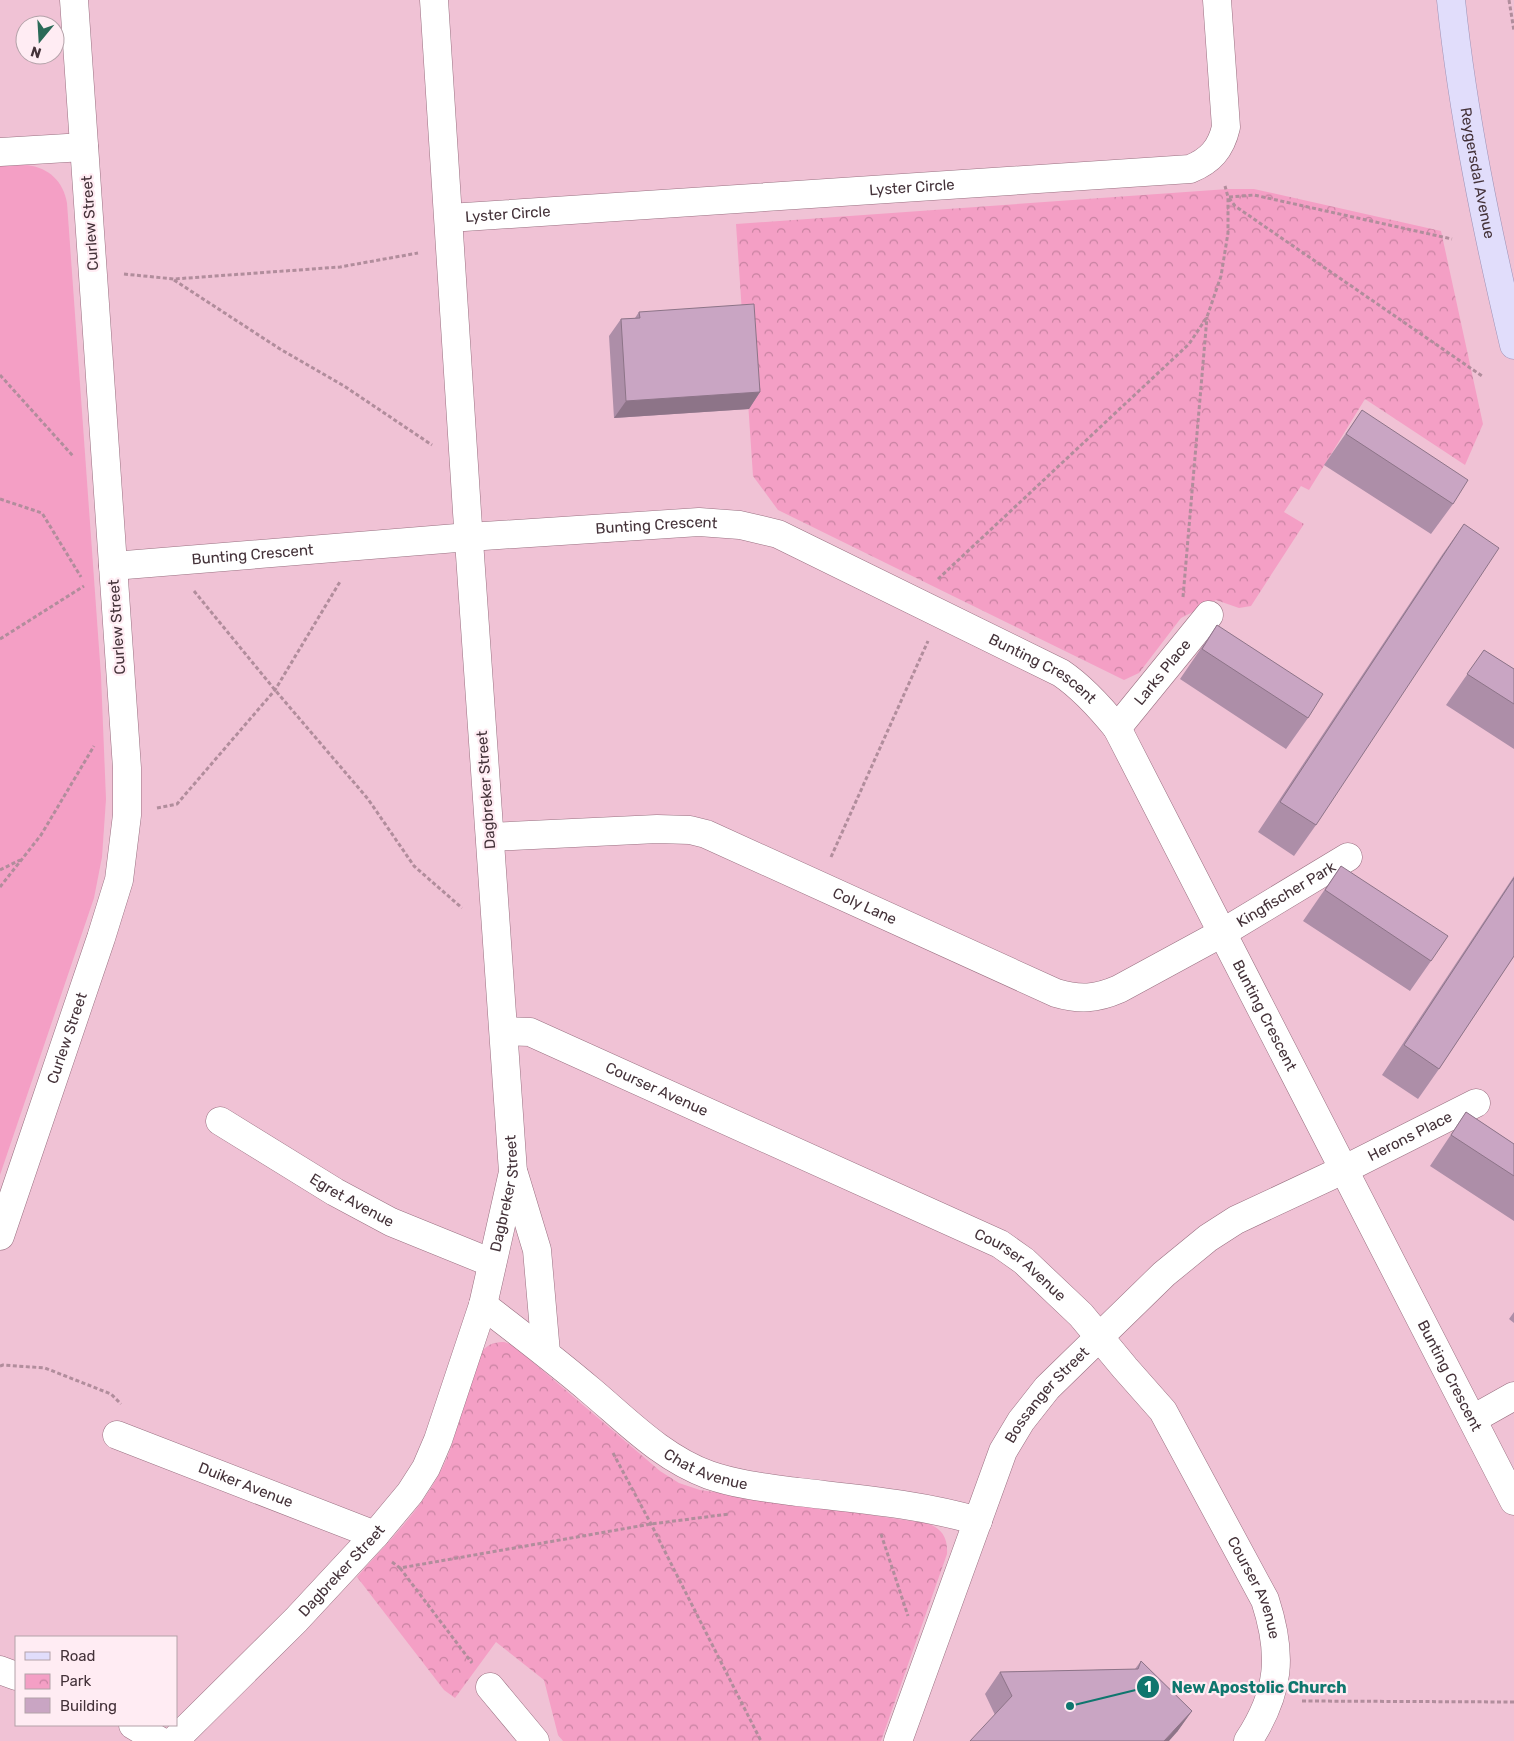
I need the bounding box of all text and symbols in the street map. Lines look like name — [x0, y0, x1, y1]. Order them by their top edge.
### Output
north arrow — [15, 15, 65, 65]
text: N — [29, 42, 44, 62]
street label: Reygersdal Avenue — [1456, 106, 1499, 240]
street label: Curlew Street — [78, 175, 102, 271]
street label: Lyster Circle — [869, 176, 955, 199]
street label: Lyster Circle — [465, 202, 551, 226]
street label: Bunting Crescent — [595, 513, 718, 538]
street label: Bunting Crescent — [191, 541, 314, 569]
street label: Curlew Street — [105, 579, 129, 675]
street label: Bunting Crescent — [986, 630, 1100, 707]
street label: Larks Place — [1130, 636, 1195, 709]
street label: Dagbreker Street — [473, 730, 499, 850]
street label: Kingfischer Park — [1233, 857, 1339, 931]
street label: Coly Lane — [830, 884, 899, 928]
street label: Bunting Crescent — [1229, 957, 1301, 1074]
street label: Curlew Street — [43, 990, 91, 1086]
street label: Courser Avenue — [603, 1058, 711, 1120]
street label: Herons Place — [1365, 1108, 1455, 1165]
street label: Dagbreker Street — [486, 1134, 522, 1254]
street label: Egret Avenue — [306, 1170, 397, 1231]
street label: Courser Avenue — [972, 1225, 1070, 1305]
street label: Bunting Crescent — [1414, 1317, 1486, 1434]
street label: Bossanger Street — [1001, 1343, 1093, 1446]
street label: Chat Avenue — [660, 1445, 749, 1494]
street label: Duiker Avenue — [196, 1458, 296, 1511]
street label: Dagbreker Street — [295, 1521, 389, 1620]
street label: Courser Avenue — [1223, 1533, 1283, 1640]
legend — [15, 1636, 178, 1726]
text: Road — [60, 1647, 96, 1665]
callout: New Apostolic Church — [1136, 1671, 1357, 1702]
text: Park — [60, 1672, 91, 1690]
text: 1 — [1144, 1678, 1152, 1696]
text: New Apostolic Church — [1171, 1678, 1347, 1697]
text: Building — [60, 1697, 117, 1715]

